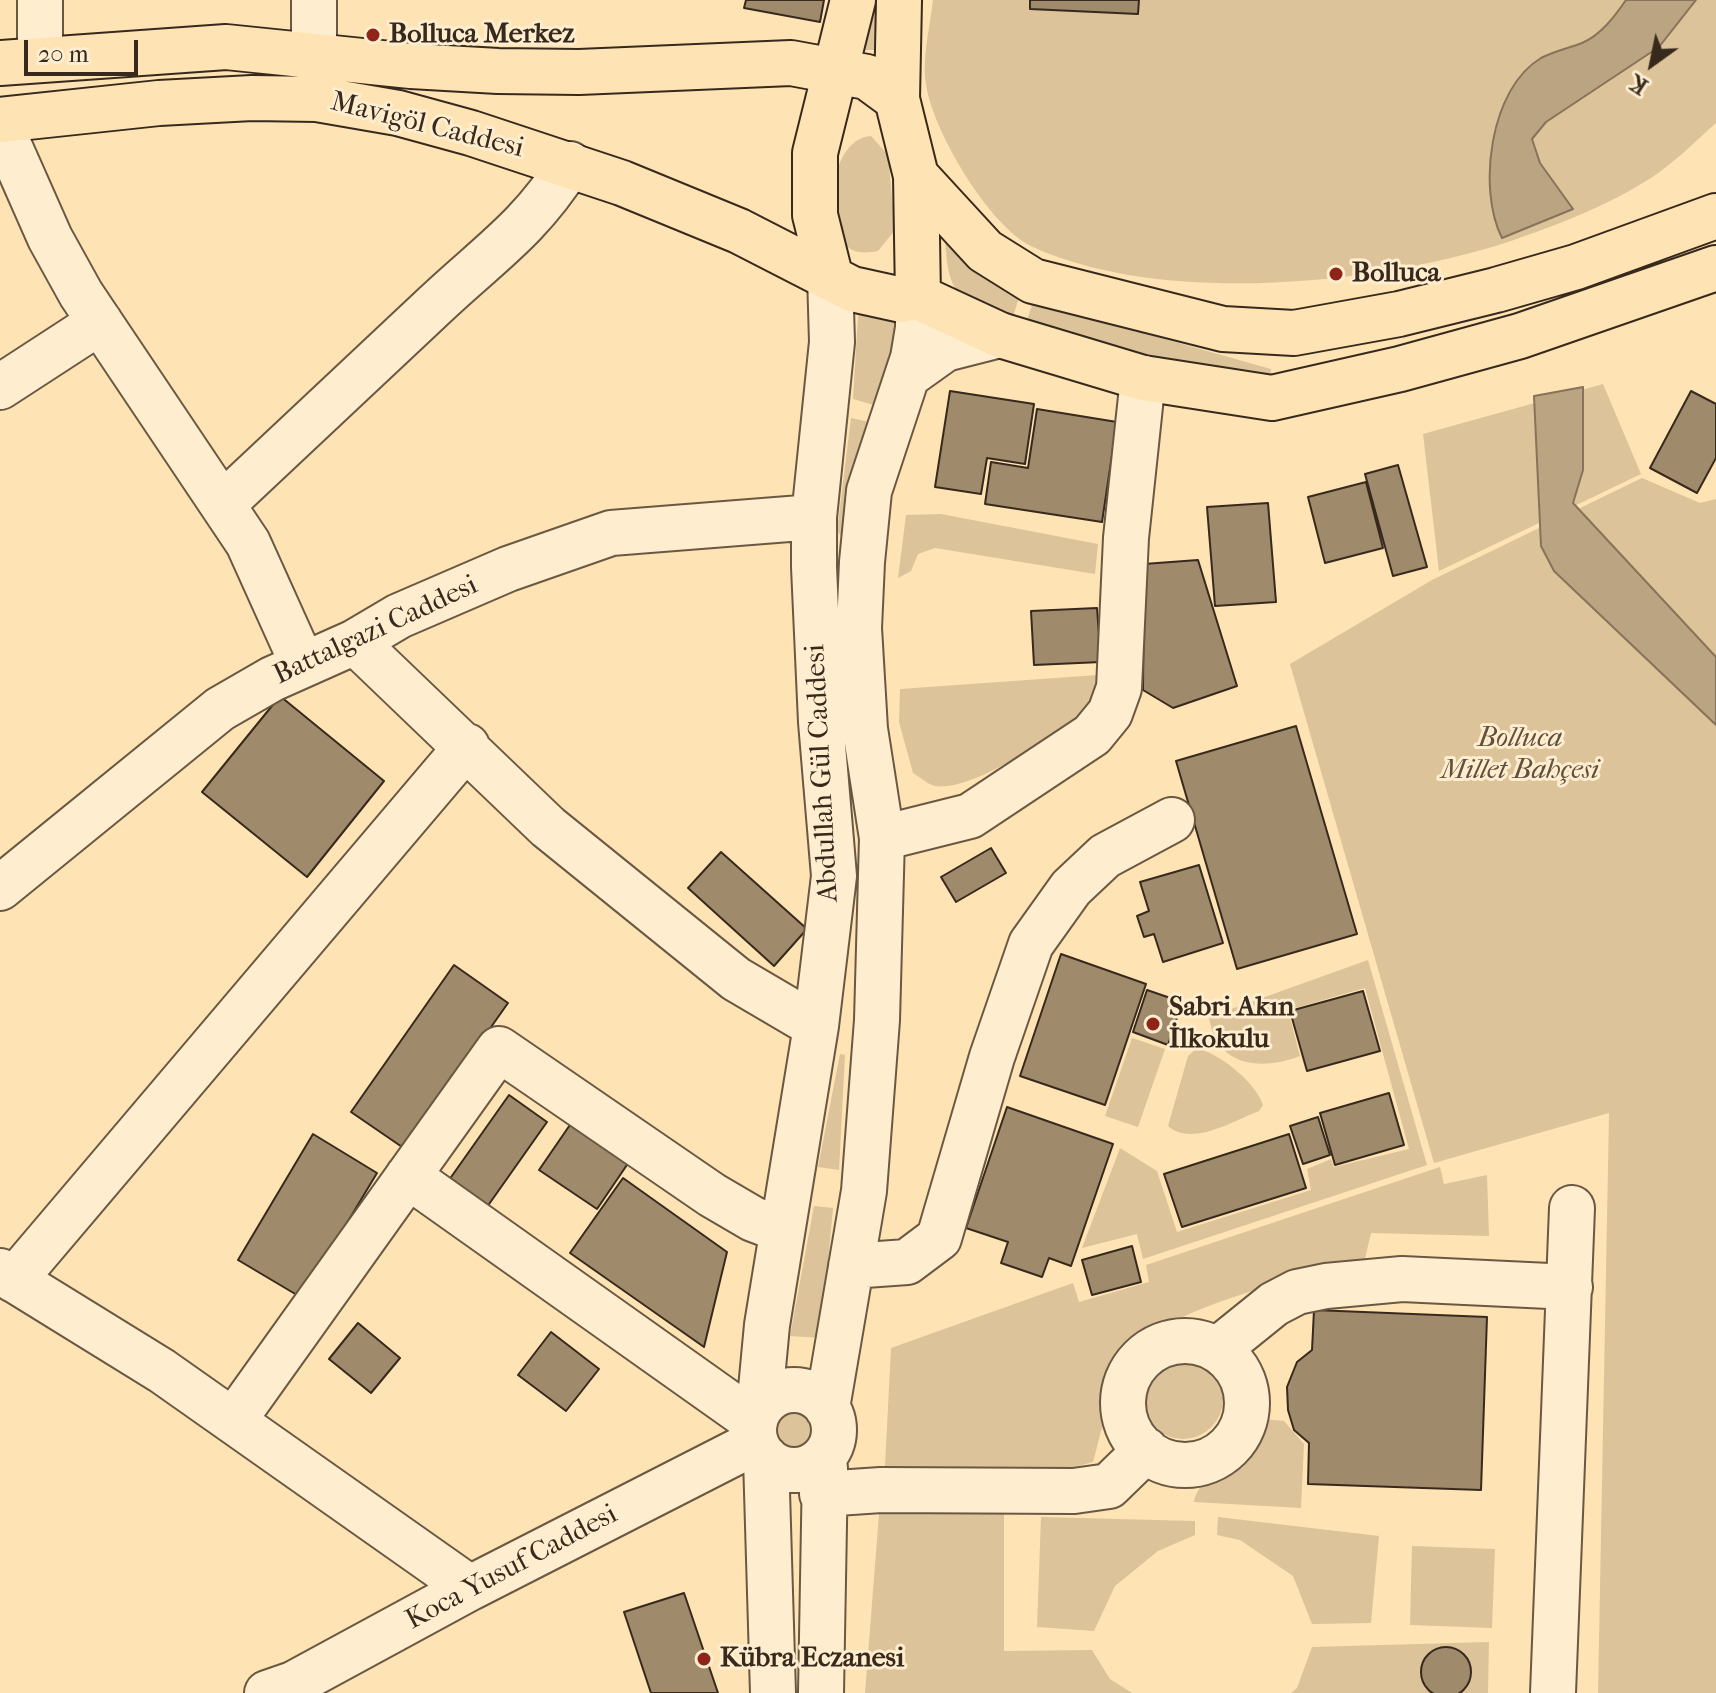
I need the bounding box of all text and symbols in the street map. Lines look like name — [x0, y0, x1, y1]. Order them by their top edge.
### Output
place label: Bolluca Merkez — [389, 18, 575, 52]
scale bar — [28, 24, 142, 74]
north arrow — [1612, 24, 1692, 104]
marker: Bolluca Merkez — [364, 26, 382, 44]
text: 20 m — [38, 40, 89, 68]
text: K — [1625, 69, 1653, 99]
street label: Mavigöl Caddesi — [327, 86, 527, 166]
place label: Bolluca — [1352, 257, 1441, 291]
marker: Bolluca — [1327, 265, 1345, 283]
street label: Battalgazi Caddesi — [269, 569, 483, 693]
street label: Abdullah Gül Caddesi — [799, 643, 847, 903]
park label: Bolluca Millet Bahçesi — [1441, 722, 1599, 788]
place label: Sabri Akın İlkokulu — [1169, 991, 1294, 1057]
marker: Sabri Akın İlkokulu — [1144, 1015, 1162, 1033]
street label: Koca Yusuf Caddesi — [401, 1498, 623, 1638]
place label: Kübra Eczanesi — [720, 1642, 904, 1676]
marker: Kübra Eczanesi — [695, 1650, 713, 1668]

